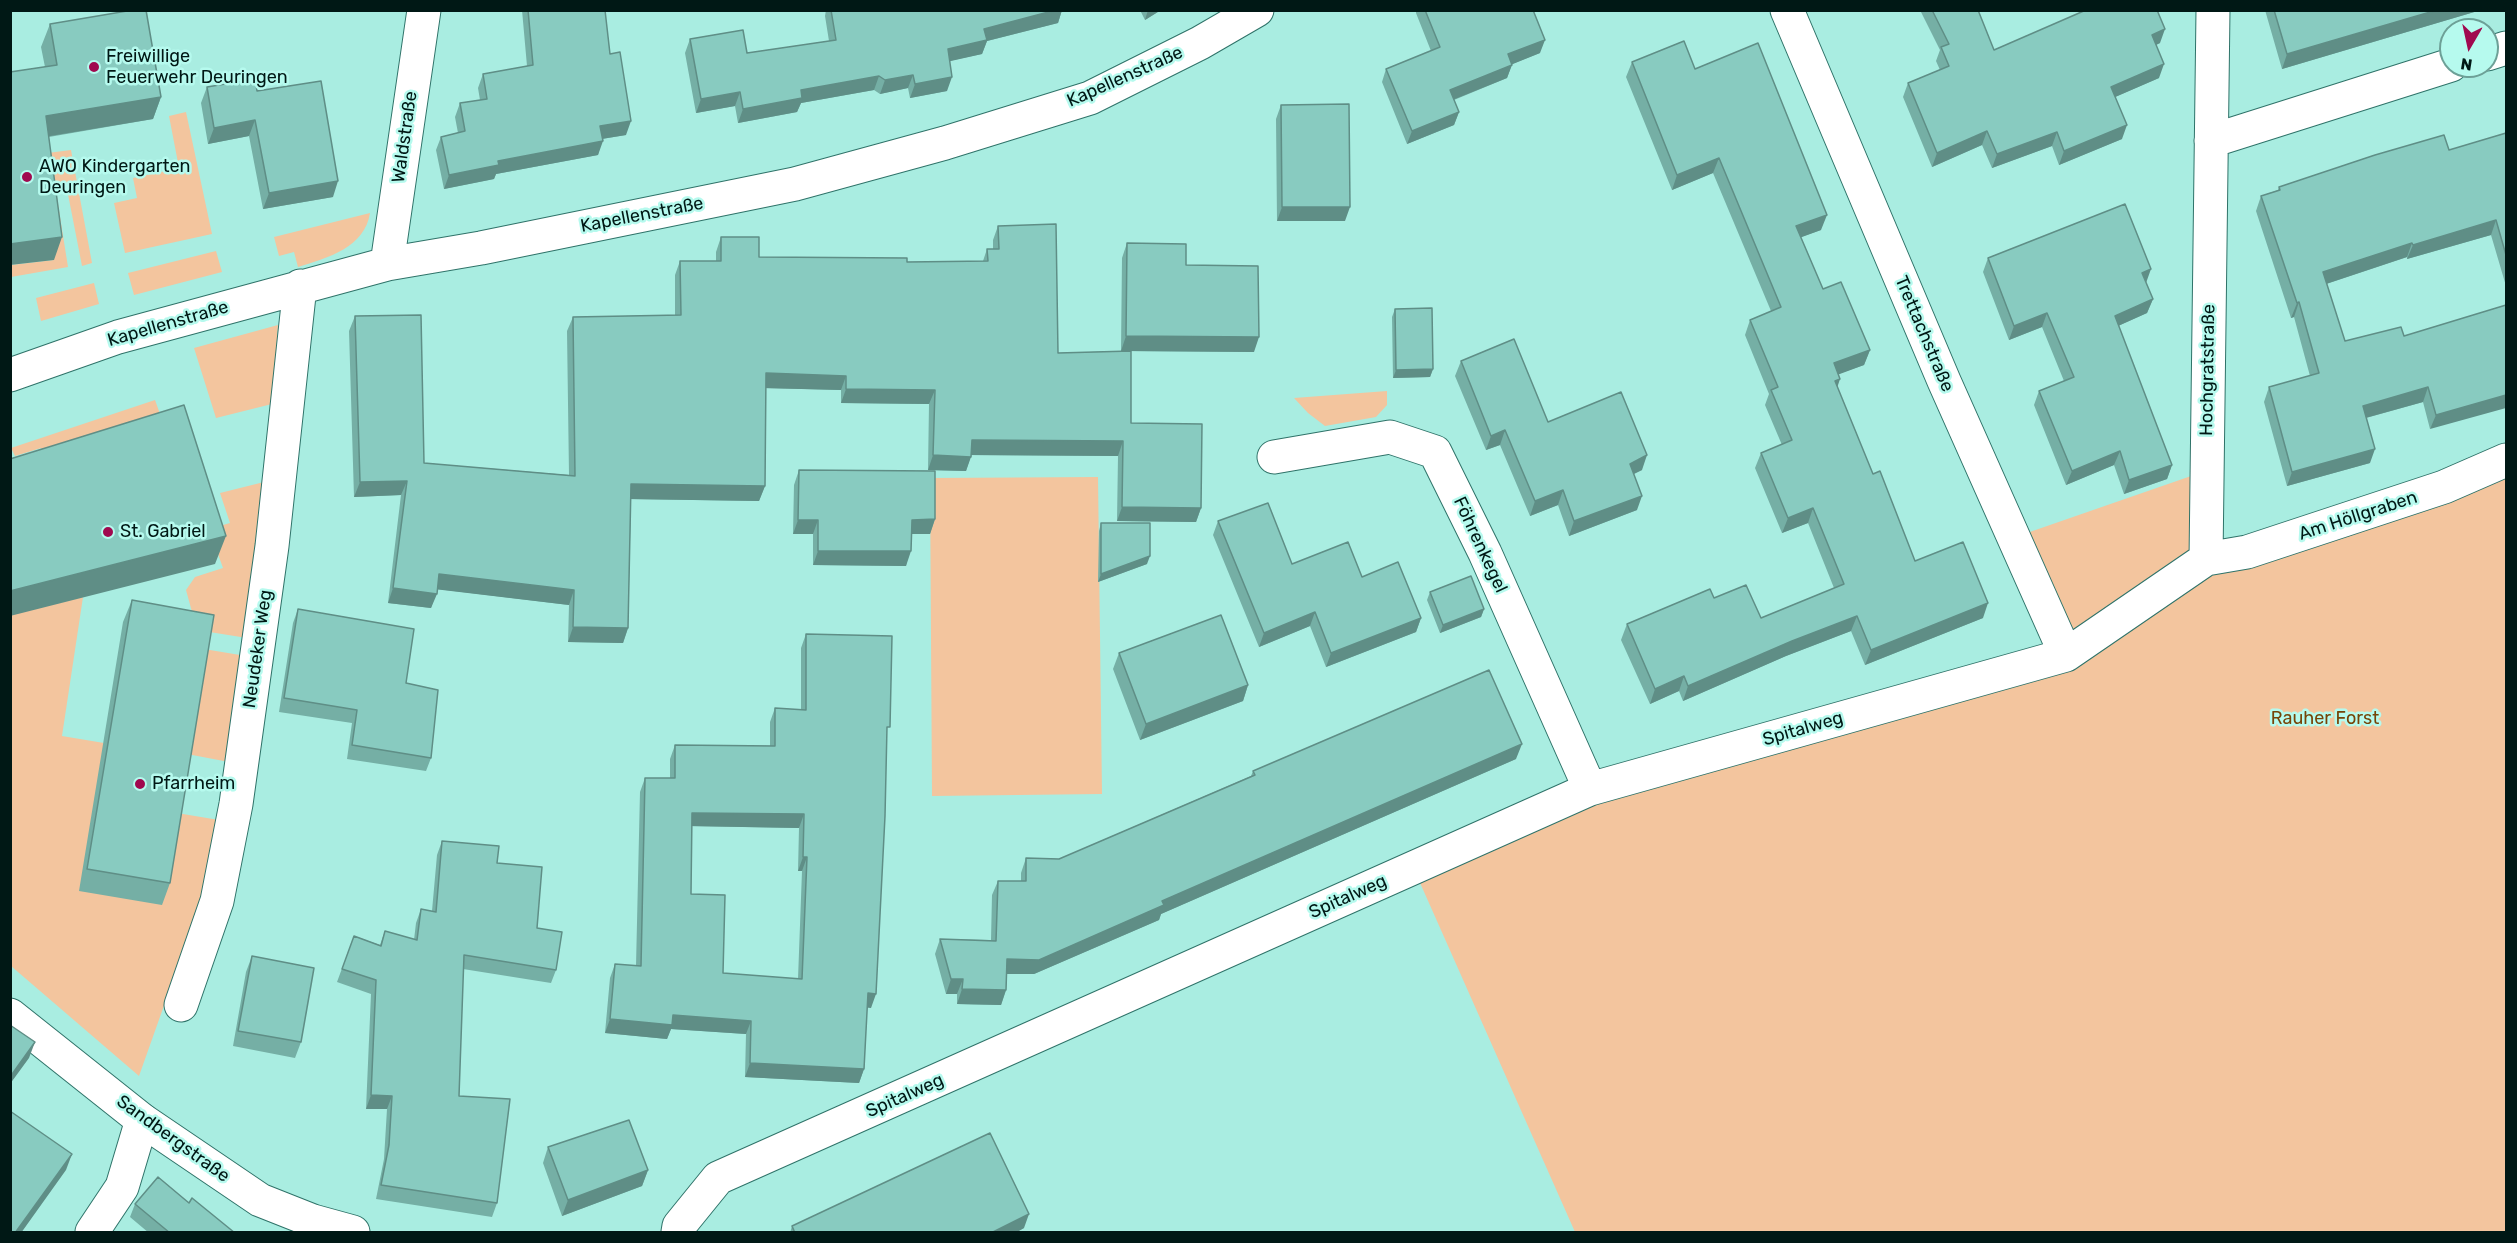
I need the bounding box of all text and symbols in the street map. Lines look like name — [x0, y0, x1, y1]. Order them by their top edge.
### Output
north arrow — [2439, 18, 2499, 78]
street label: Kapellenstraße — [1064, 42, 1186, 112]
place label: Freiwillige Feuerwehr Deuringen — [106, 46, 288, 88]
text: N — [2459, 54, 2474, 75]
marker: Freiwillige Feuerwehr Deuringen — [87, 60, 101, 74]
street label: Waldstraße — [388, 90, 422, 184]
place label: AWO Kindergarten Deuringen — [39, 156, 191, 198]
marker: AWO Kindergarten Deuringen — [20, 170, 34, 184]
street label: Kapellenstraße — [579, 193, 705, 237]
street label: Trettachstraße — [1890, 273, 1958, 395]
street label: Kapellenstraße — [105, 296, 231, 352]
street label: Hochgratstraße — [2196, 304, 2220, 436]
street label: Am Höllgraben — [2296, 487, 2420, 545]
street label: Föhrenkegel — [1448, 494, 1512, 596]
place label: St. Gabriel — [120, 521, 206, 543]
marker: St. Gabriel — [101, 525, 115, 539]
street label: Neudeker Weg — [239, 588, 277, 710]
street label: Spitalweg — [1760, 707, 1846, 751]
park label: Rauher Forst — [2271, 708, 2379, 730]
place label: Pfarrheim — [152, 773, 235, 795]
marker: Pfarrheim — [133, 777, 147, 791]
street label: Spitalweg — [1306, 870, 1390, 924]
street label: Spitalweg — [863, 1069, 947, 1123]
street label: Sandbergstraße — [112, 1091, 234, 1187]

